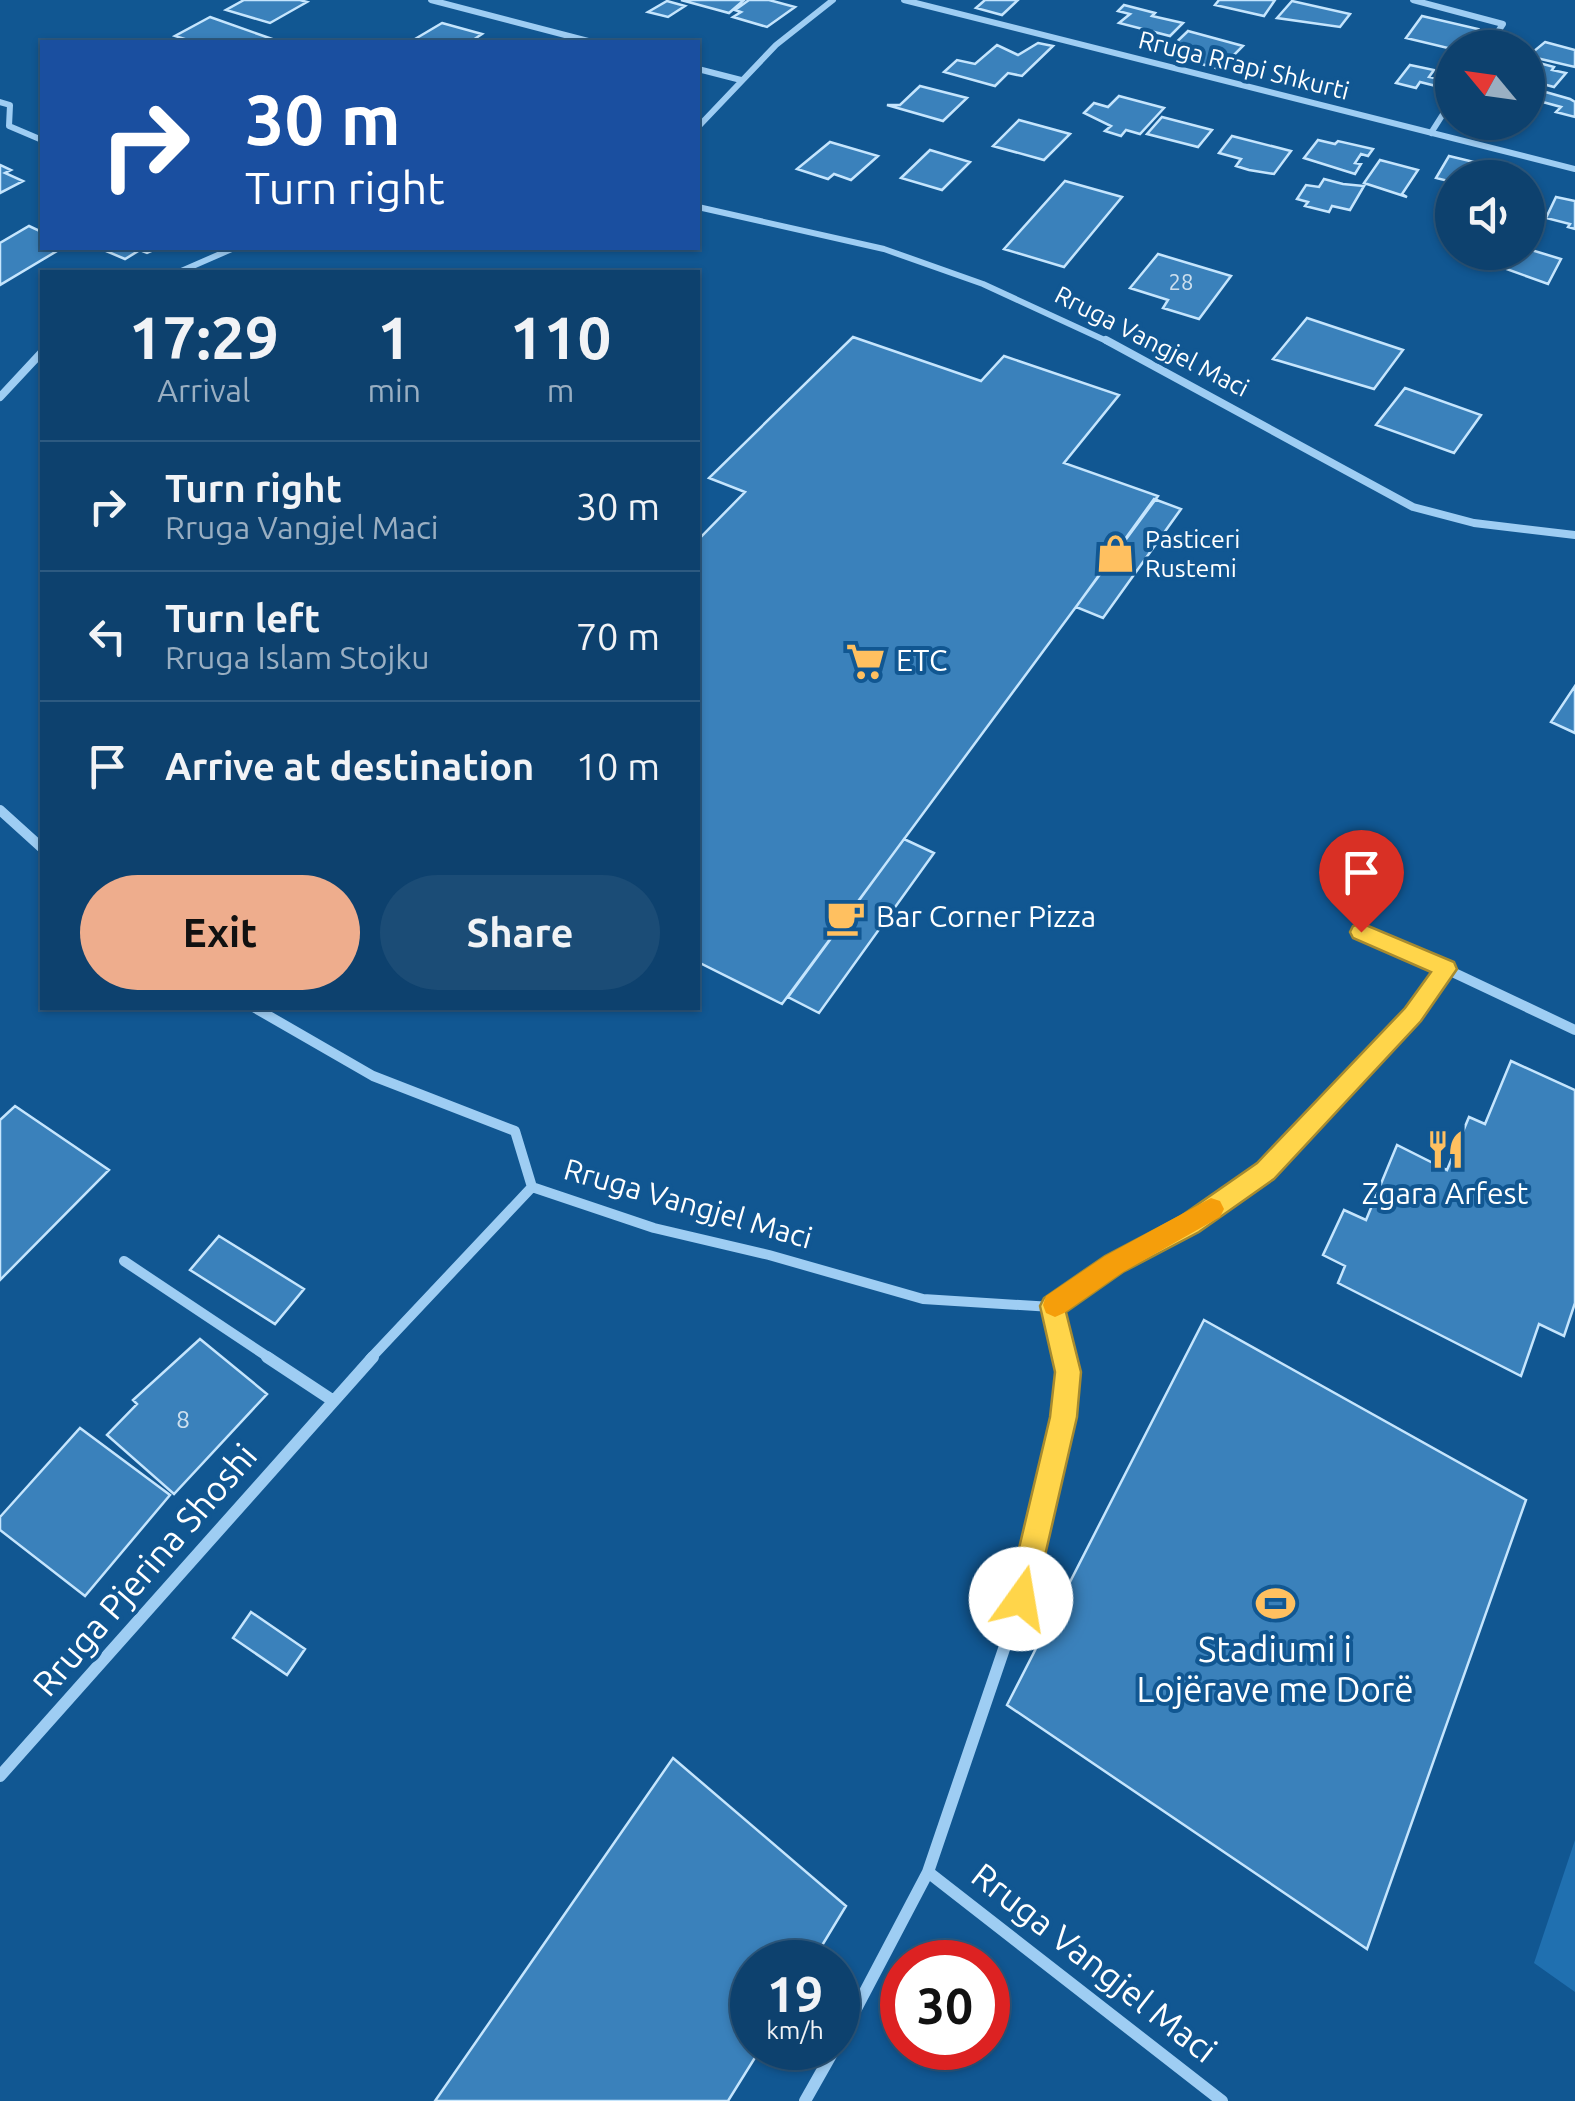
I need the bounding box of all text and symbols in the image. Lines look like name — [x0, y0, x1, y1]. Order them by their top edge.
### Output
street label: Rruga Rrapi Shkurti — [1136, 25, 1352, 105]
north arrow — [1435, 30, 1545, 140]
map controls — [1435, 30, 1545, 270]
icon: right — [80, 80, 210, 210]
text: 30 m — [245, 80, 401, 158]
button: sound — [1435, 160, 1545, 270]
text: Turn right — [245, 162, 445, 213]
house number: 28 — [1169, 269, 1193, 294]
street label: Rruga Vangjel Maci — [1050, 280, 1254, 402]
text: 17:29 — [129, 303, 279, 370]
text: 1 — [377, 303, 411, 370]
text: 110 — [510, 303, 611, 370]
text: Arrival — [157, 372, 250, 408]
text: min — [367, 372, 421, 408]
text: m — [547, 372, 574, 408]
text: Turn right — [165, 467, 342, 509]
icon: right — [80, 479, 135, 534]
text: 30 m — [576, 485, 660, 527]
text: Rruga Vangjel Maci — [165, 509, 439, 545]
place label: Pasticeri Rustemi — [1145, 525, 1240, 582]
shop icon: Pasticeri Rustemi — [1094, 532, 1136, 574]
text: Turn left — [165, 597, 320, 639]
icon: left — [80, 609, 135, 664]
text: 70 m — [576, 615, 660, 657]
text: Rruga Islam Stojku — [165, 639, 430, 675]
supermarket icon: ETC — [845, 640, 887, 682]
place label: ETC — [896, 643, 947, 677]
icon: arrive — [80, 739, 135, 794]
text: Arrive at destination — [165, 745, 534, 787]
text: 10 m — [576, 745, 660, 787]
pin — [1319, 830, 1404, 933]
icon: arrive — [1334, 845, 1389, 900]
button: Exit — [80, 875, 360, 990]
button: Share — [380, 875, 660, 990]
cafe icon: Bar Corner Pizza — [825, 896, 867, 938]
place label: Bar Corner Pizza — [876, 899, 1096, 933]
restaurant icon: Zgara Arfest — [1424, 1129, 1466, 1171]
street label: Rruga Vangjel Maci — [560, 1151, 816, 1255]
place label: Zgara Arfest — [1362, 1176, 1528, 1210]
house number: 8 — [176, 1405, 190, 1433]
street label: Rruga Pjerina Shoshi — [24, 1435, 264, 1703]
position arrow — [969, 1547, 1073, 1651]
sports icon: Stadiumi i Lojërave me Dorë — [1254, 1582, 1296, 1624]
place label: Stadiumi i Lojërave me Dorë — [1137, 1629, 1413, 1709]
street label: Rruga Vangjel Maci — [964, 1854, 1225, 2070]
speed limit sign: 30 — [880, 1940, 1010, 2070]
text: 19 — [767, 1965, 823, 2021]
text: km/h — [766, 2016, 824, 2044]

